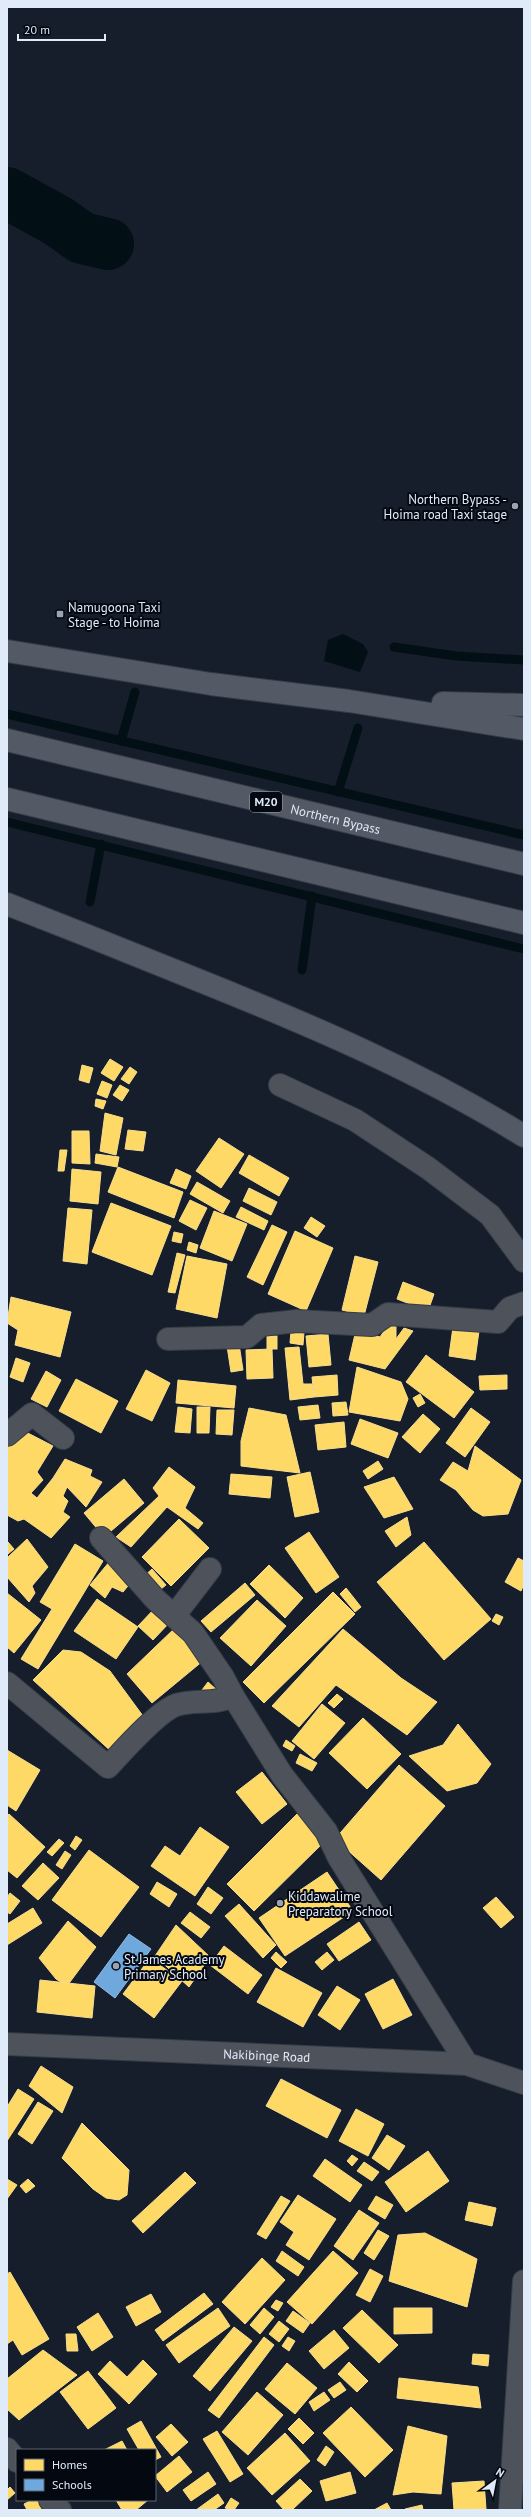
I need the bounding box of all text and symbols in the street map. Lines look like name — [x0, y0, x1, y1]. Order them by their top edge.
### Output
scale bar — [18, 16, 105, 42]
text: 20 m — [24, 22, 50, 37]
place label: Northern Bypass - Hoima road Taxi stage — [384, 491, 507, 523]
marker: Northern Bypass - Hoima road Taxi stage — [510, 501, 520, 511]
place label: Namugoona Taxi Stage - to Hoima — [68, 599, 161, 631]
marker: Namugoona Taxi Stage - to Hoima — [55, 609, 65, 619]
road number: M20 — [250, 792, 282, 812]
street label: Northern Bypass — [289, 800, 382, 838]
place label: Kiddawalime Preparatory School — [288, 1888, 393, 1920]
marker: Kiddawalime Preparatory School — [275, 1898, 285, 1908]
place label: St James Academy Primary School — [124, 1951, 225, 1983]
marker: St James Academy Primary School — [111, 1961, 121, 1971]
street label: Nakibinge Road — [223, 2045, 311, 2066]
legend — [16, 2449, 156, 2501]
text: Homes — [52, 2457, 87, 2472]
north arrow — [475, 2461, 515, 2501]
text: N — [494, 2465, 507, 2480]
text: Schools — [52, 2477, 92, 2492]

